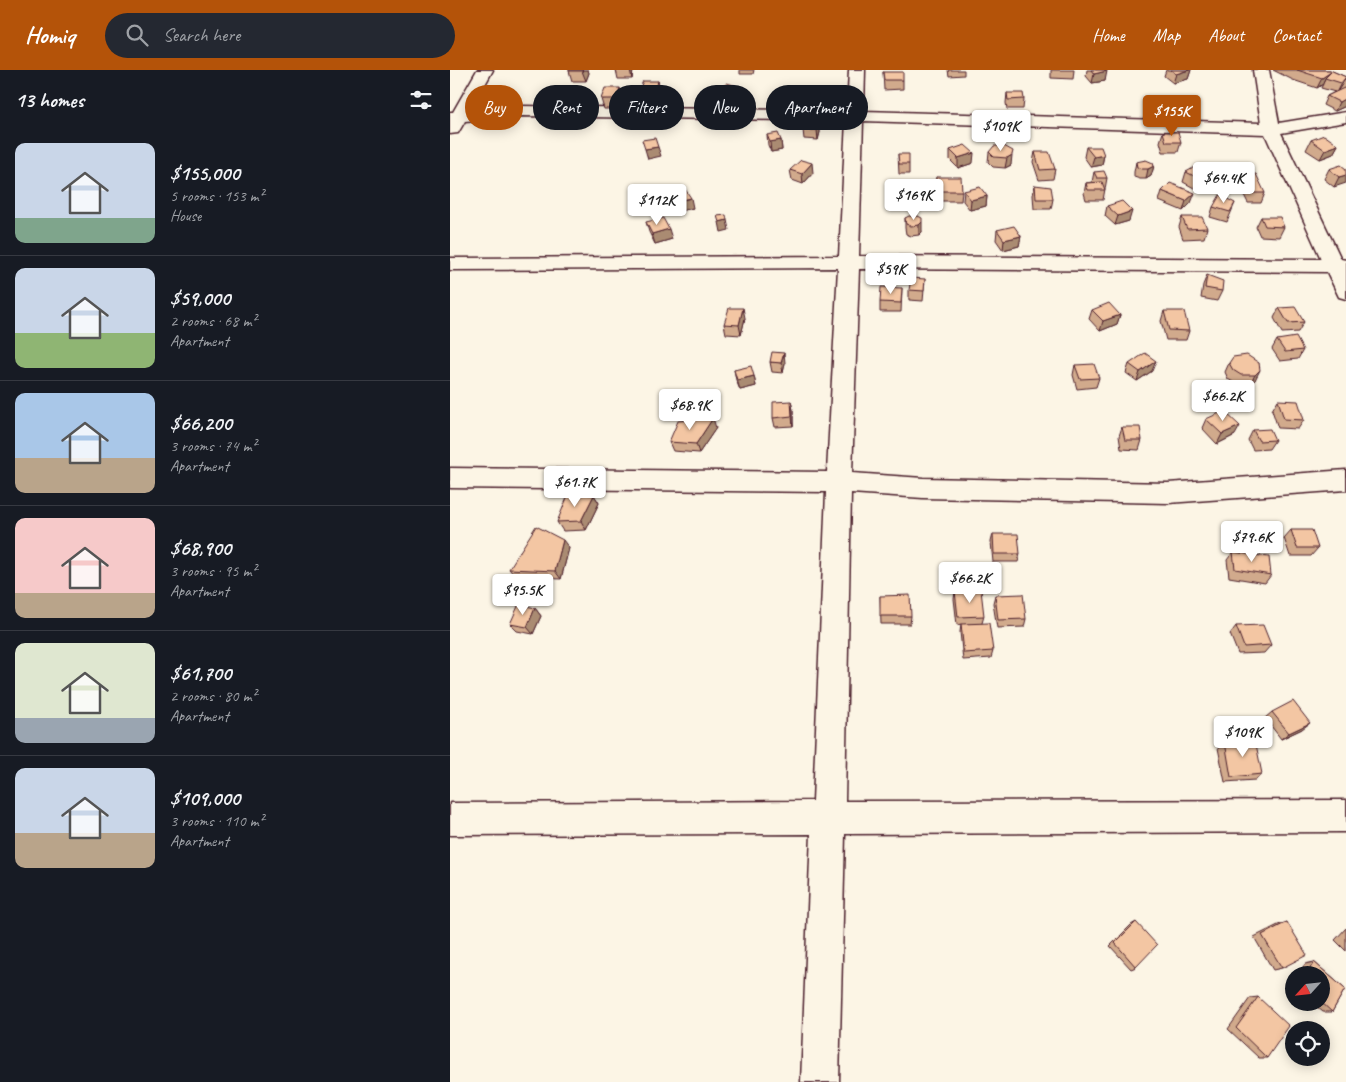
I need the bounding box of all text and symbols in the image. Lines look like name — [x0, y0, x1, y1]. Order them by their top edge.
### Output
search box — [105, 13, 455, 58]
text: Homiq — [25, 20, 75, 50]
icon: search — [123, 21, 151, 49]
text: Search here — [163, 23, 240, 47]
text: Home — [1092, 24, 1125, 46]
text: Map — [1153, 24, 1180, 46]
text: About — [1208, 24, 1244, 46]
text: Contact — [1272, 24, 1321, 46]
chip: Buy — [465, 85, 523, 130]
chip: Rent — [533, 85, 599, 130]
chip: Filters — [609, 85, 684, 130]
chip: New — [694, 85, 756, 130]
chip: Apartment — [766, 85, 868, 130]
icon: filters — [407, 86, 435, 114]
text: 13 homes — [15, 87, 84, 113]
pin: $155K — [1137, 94, 1207, 137]
text: $155K — [1154, 101, 1190, 121]
pin: $109K — [966, 109, 1036, 152]
text: $109K — [983, 116, 1019, 136]
text: $155,000 — [170, 160, 240, 186]
pin: $64.4K — [1183, 162, 1265, 204]
icon: home — [55, 163, 115, 223]
text: $64.4K — [1204, 168, 1244, 188]
pin: $169K — [879, 178, 949, 221]
pin: $112K — [622, 184, 692, 226]
text: $169K — [895, 185, 933, 205]
text: 5 rooms · 153 m² — [170, 186, 264, 206]
text: $112K — [639, 190, 675, 210]
text: House — [170, 206, 201, 226]
pin: $59K — [861, 252, 921, 295]
text: $59K — [876, 259, 906, 279]
text: $59,000 — [170, 285, 230, 311]
icon: home — [55, 288, 115, 348]
text: 2 rooms · 68 m² — [170, 311, 256, 331]
text: Apartment — [170, 331, 229, 351]
pin: $66.2K — [1182, 380, 1264, 422]
text: $66.2K — [1203, 386, 1243, 406]
pin: $68.9K — [649, 388, 731, 431]
text: $68.9K — [670, 395, 710, 415]
text: $66,200 — [170, 410, 232, 436]
icon: home — [55, 413, 115, 473]
text: 3 rooms · 74 m² — [170, 436, 256, 456]
text: Apartment — [170, 456, 229, 476]
pin: $61.7K — [534, 466, 616, 508]
text: $61.7K — [555, 472, 595, 492]
pin: $79.6K — [1211, 520, 1293, 563]
text: $79.6K — [1232, 527, 1272, 547]
text: $68,900 — [170, 535, 231, 561]
icon: home — [55, 538, 115, 598]
text: 3 rooms · 95 m² — [170, 561, 256, 581]
pin: $66.2K — [929, 562, 1011, 604]
text: $66.2K — [950, 568, 990, 588]
pin: $95.5K — [482, 574, 564, 616]
text: $95.5K — [503, 580, 543, 600]
text: Apartment — [170, 581, 229, 601]
text: $61,700 — [170, 660, 231, 686]
icon: home — [55, 663, 115, 723]
text: 2 rooms · 80 m² — [170, 686, 256, 706]
text: Apartment — [170, 706, 229, 726]
pin: $109K — [1208, 716, 1278, 758]
text: $109K — [1225, 722, 1261, 742]
text: $109,000 — [170, 785, 240, 811]
icon: home — [55, 788, 115, 848]
text: 3 rooms · 110 m² — [170, 811, 264, 831]
text: Apartment — [170, 831, 229, 851]
north arrow — [1285, 966, 1330, 1011]
map controls — [1285, 966, 1330, 1066]
button: locate — [1285, 1021, 1330, 1066]

